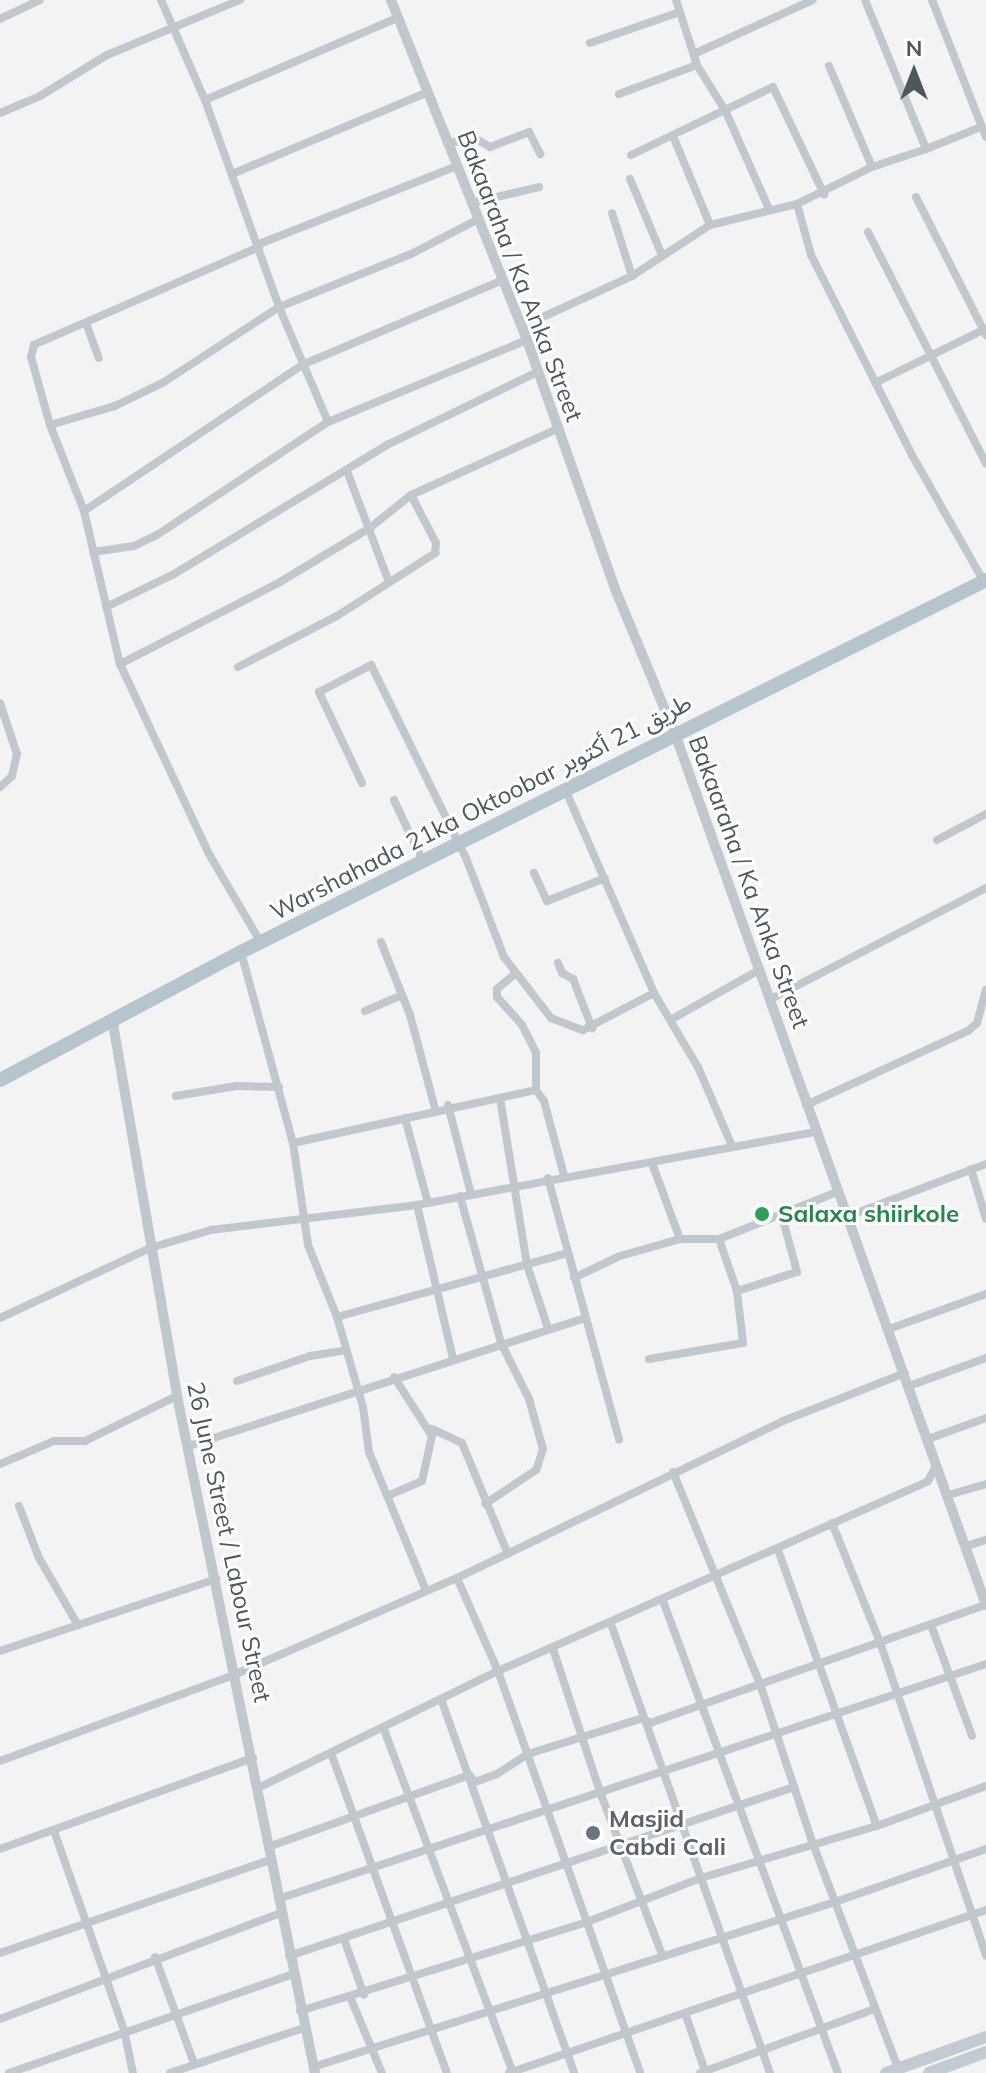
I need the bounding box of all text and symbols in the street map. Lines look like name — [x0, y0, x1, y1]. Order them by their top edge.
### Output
north arrow — [874, 32, 954, 112]
text: N — [906, 34, 922, 62]
street label: Bakaaraha / Ka Anka Street — [451, 126, 589, 426]
street label: Warshahada 21ka Oktoobar طريق 21 أكتوبر — [266, 688, 696, 926]
street label: Bakaaraha / Ka Anka Street — [683, 732, 815, 1032]
place label: Salaxa shiirkole — [778, 1200, 959, 1228]
marker: Salaxa shiirkole — [753, 1205, 771, 1223]
street label: 26 June Street / Labour Street — [181, 1379, 277, 1705]
place label: Masjid Cabdi Cali — [609, 1805, 726, 1861]
marker: Masjid Cabdi Cali — [584, 1824, 602, 1842]

